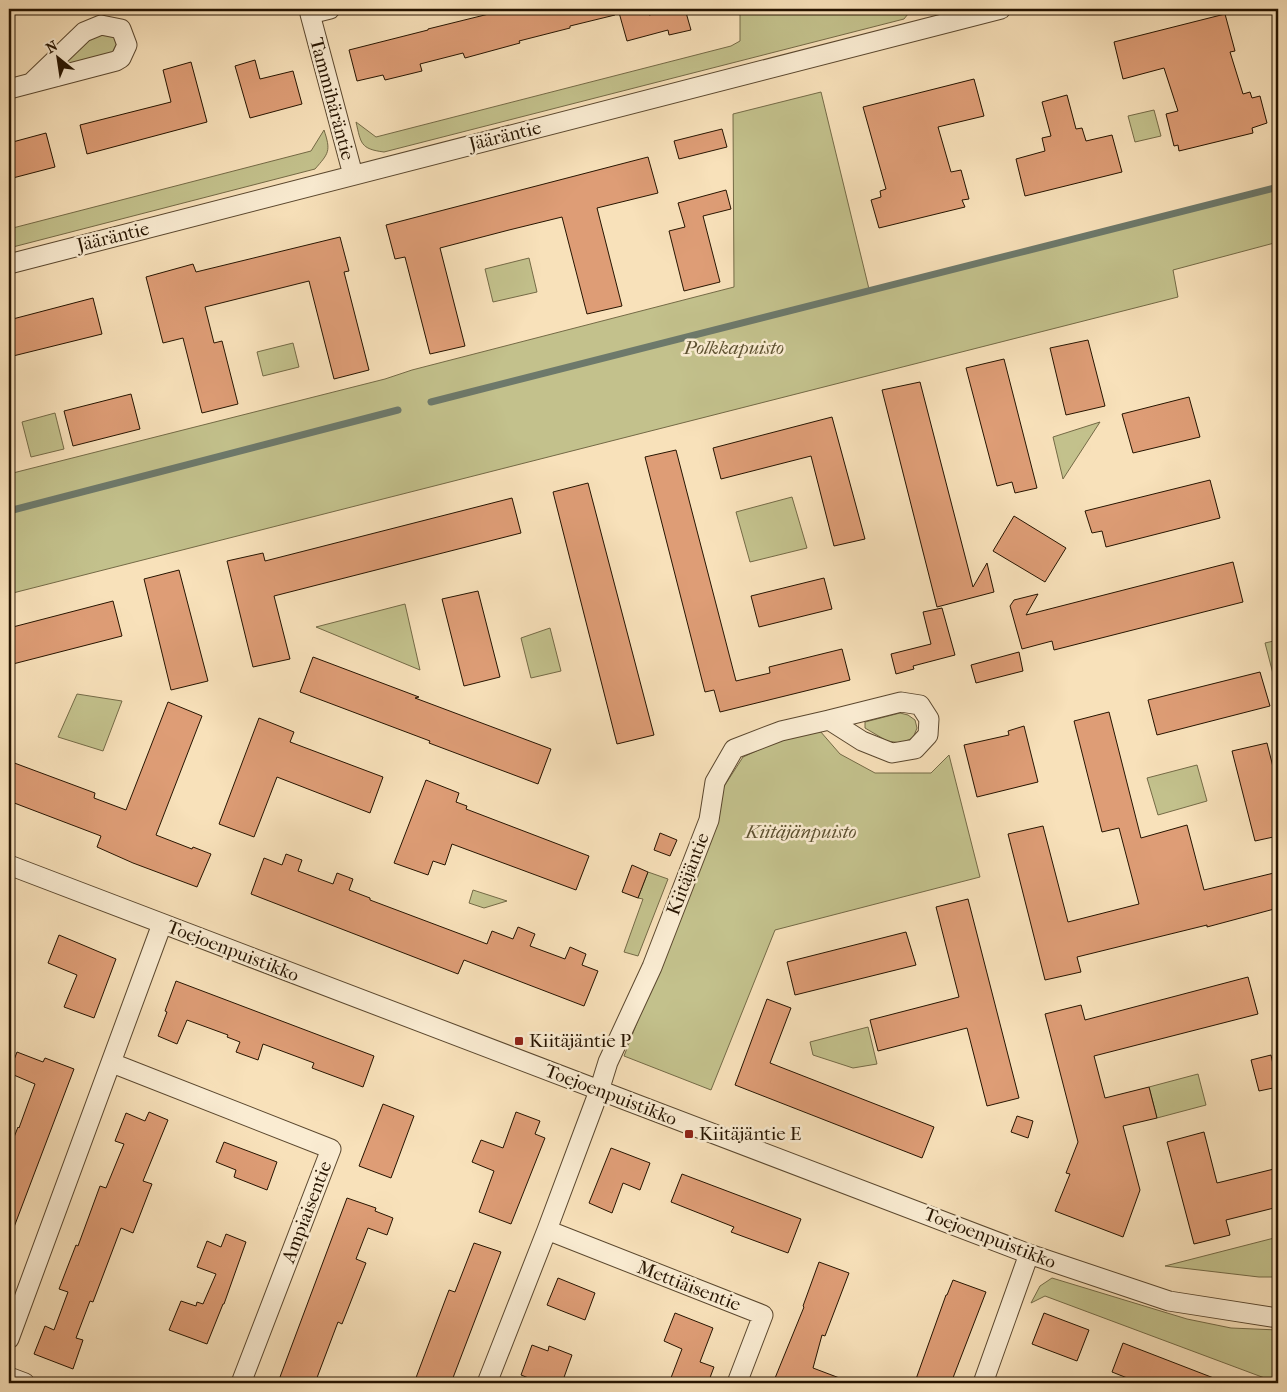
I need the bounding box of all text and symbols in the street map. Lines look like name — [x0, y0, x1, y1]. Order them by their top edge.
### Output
north arrow — [32, 32, 82, 82]
street label: Tammihäräntie — [305, 35, 359, 163]
text: N — [43, 37, 61, 57]
street label: Jääräntie — [465, 116, 543, 156]
street label: Jääräntie — [73, 217, 151, 257]
park label: Polkkapuisto — [683, 337, 784, 359]
park label: Kiitäjänpuisto — [743, 821, 857, 843]
street label: Kiitäjäntie — [662, 830, 714, 918]
street label: Toejoenpuistikko — [164, 916, 303, 986]
place label: Kiitäjäntie P — [529, 1030, 632, 1052]
marker: Kiitäjäntie P — [513, 1035, 525, 1047]
street label: Toejoenpuistikko — [542, 1060, 681, 1130]
place label: Kiitäjäntie E — [699, 1123, 802, 1145]
marker: Kiitäjäntie E — [683, 1128, 695, 1140]
street label: Ampiaisentie — [277, 1158, 336, 1267]
street label: Toejoenpuistikko — [921, 1203, 1060, 1273]
street label: Mettiäisentie — [634, 1256, 744, 1316]

